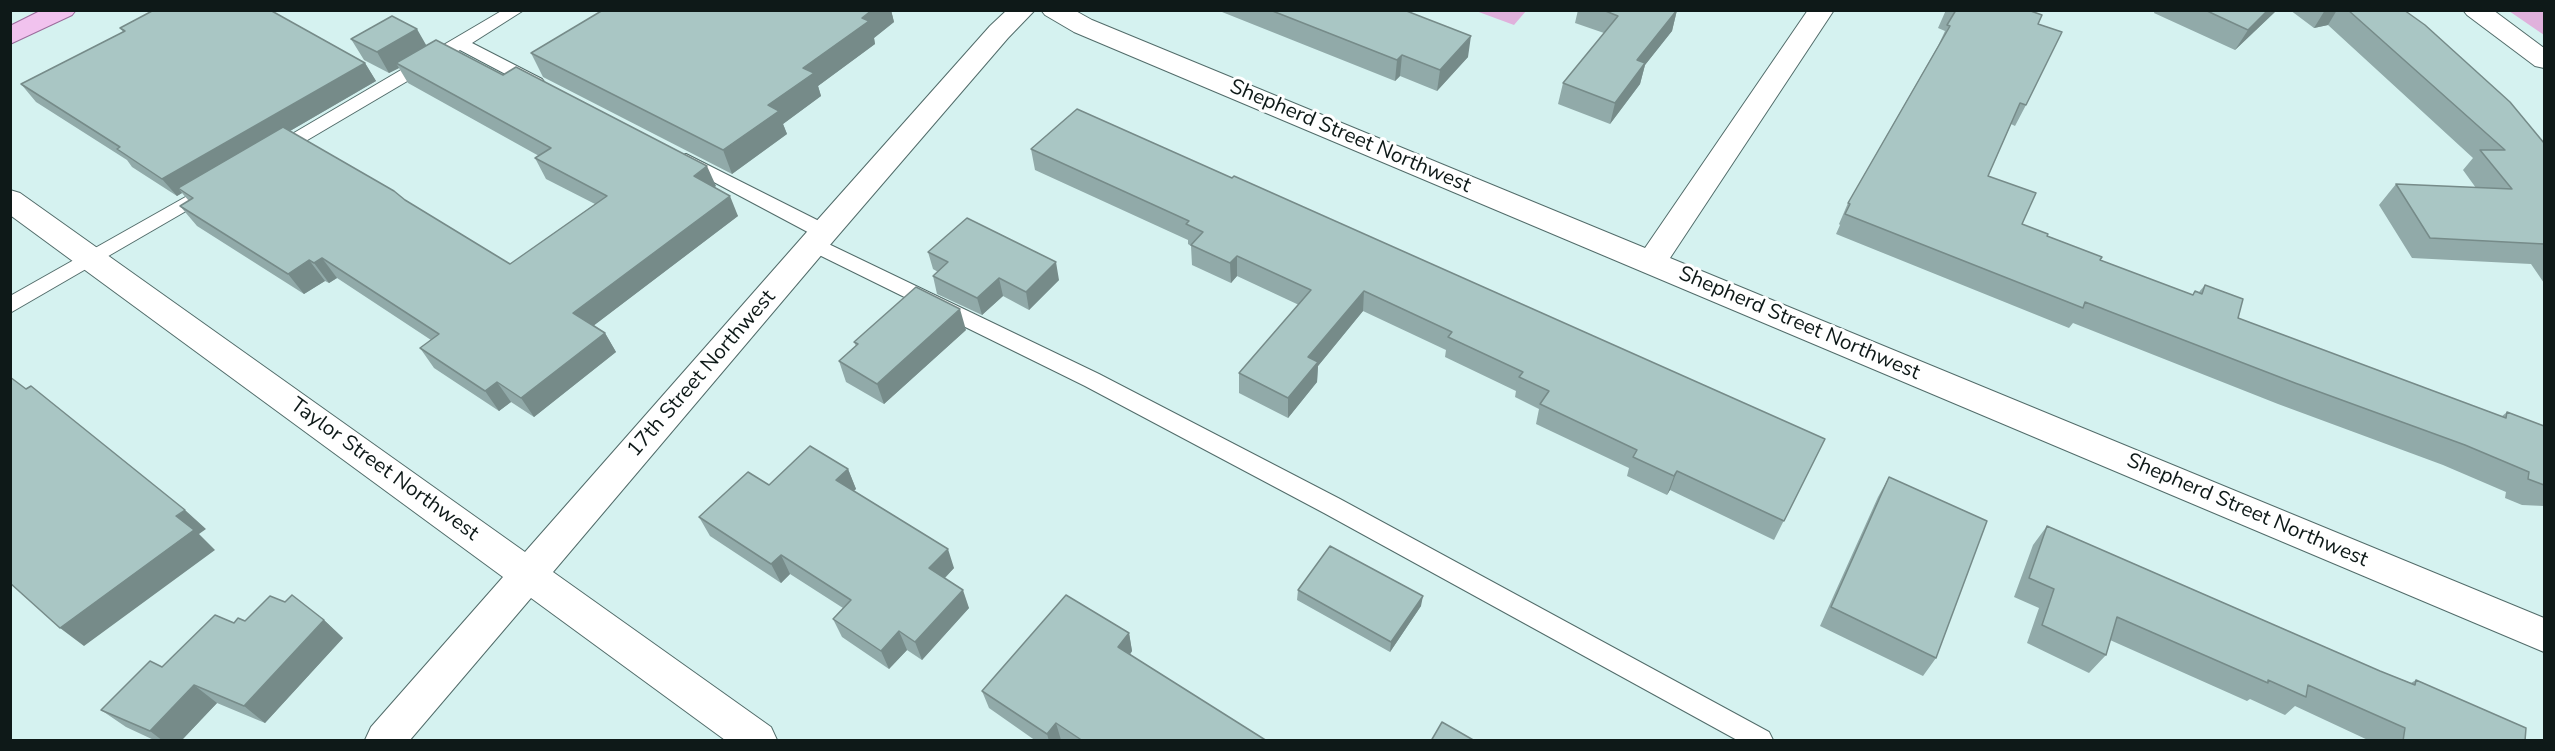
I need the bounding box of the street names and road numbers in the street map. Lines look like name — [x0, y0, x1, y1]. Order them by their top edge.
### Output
street label: Shepherd Street Northwest — [1226, 75, 1474, 199]
street label: Shepherd Street Northwest — [1675, 262, 1923, 386]
street label: 17th Street Northwest — [623, 285, 781, 463]
street label: Taylor Street Northwest — [285, 393, 483, 547]
street label: Shepherd Street Northwest — [2123, 449, 2371, 573]

